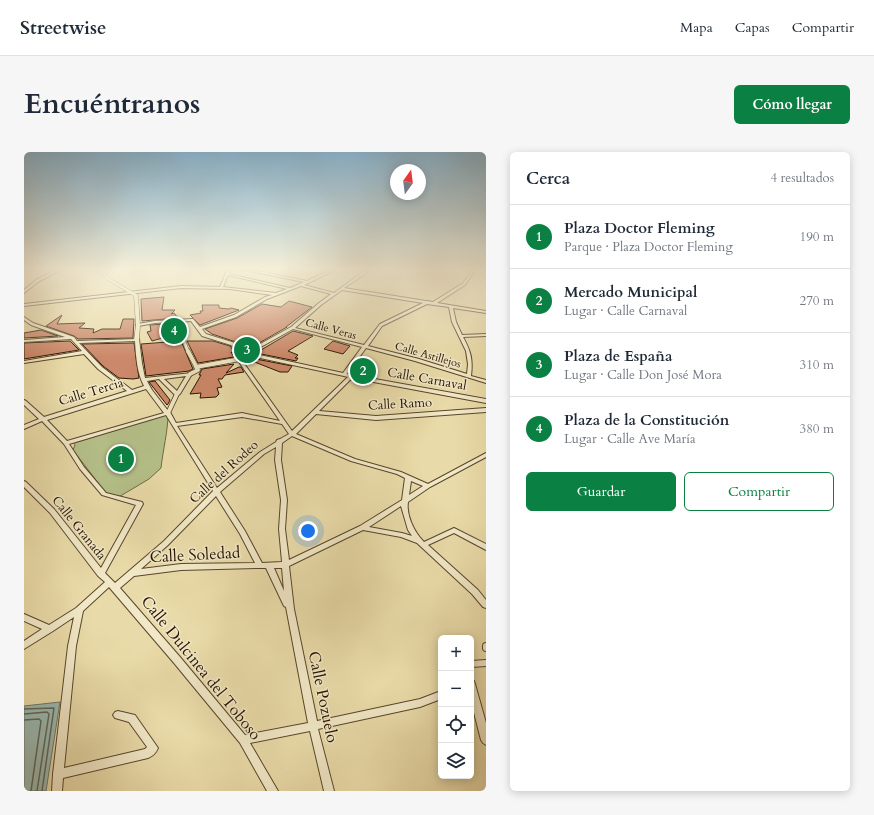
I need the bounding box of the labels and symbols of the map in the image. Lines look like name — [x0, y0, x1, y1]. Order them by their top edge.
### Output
north arrow — [390, 164, 426, 200]
street label: Calle Veras — [304, 315, 358, 343]
pin: 4 — [161, 316, 187, 346]
pin: 3 — [234, 335, 260, 365]
street label: Calle Astillejos — [393, 338, 463, 372]
pin: 2 — [350, 356, 376, 386]
street label: Calle Carnaval — [386, 363, 469, 395]
street label: Calle Tercia — [56, 373, 126, 410]
street label: Calle Ramo — [367, 393, 433, 415]
street label: Calle del Rodeo — [186, 436, 262, 508]
pin: 1 — [108, 444, 134, 474]
street label: Calle Granada — [48, 492, 111, 564]
your location — [298, 521, 318, 541]
street label: Calle Soledad — [149, 542, 241, 568]
street label: Calle Dulcinea del Toboso — [136, 591, 266, 745]
street label: Calle Pozuelo — [303, 649, 343, 745]

